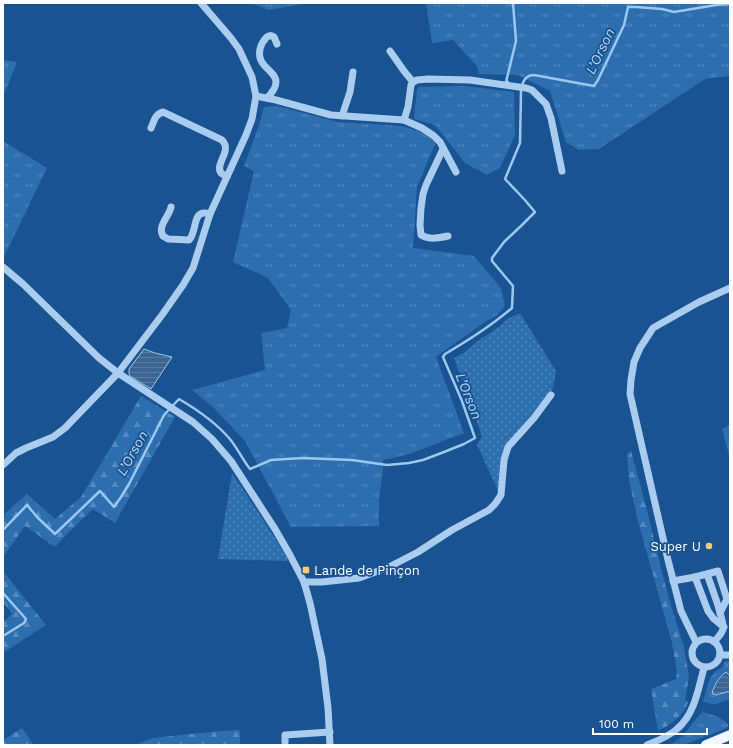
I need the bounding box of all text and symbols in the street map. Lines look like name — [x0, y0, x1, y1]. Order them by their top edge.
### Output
water label: L’Orson — [582, 26, 618, 76]
water label: L’Orson — [452, 370, 486, 422]
water label: L’Orson — [113, 428, 151, 478]
place label: Super U — [650, 539, 701, 554]
marker: Super U — [704, 541, 714, 551]
place label: Lande de Pinçon — [314, 563, 420, 578]
marker: Lande de Pinçon — [301, 565, 311, 575]
scale bar — [593, 710, 707, 736]
text: 100 m — [599, 717, 634, 731]

